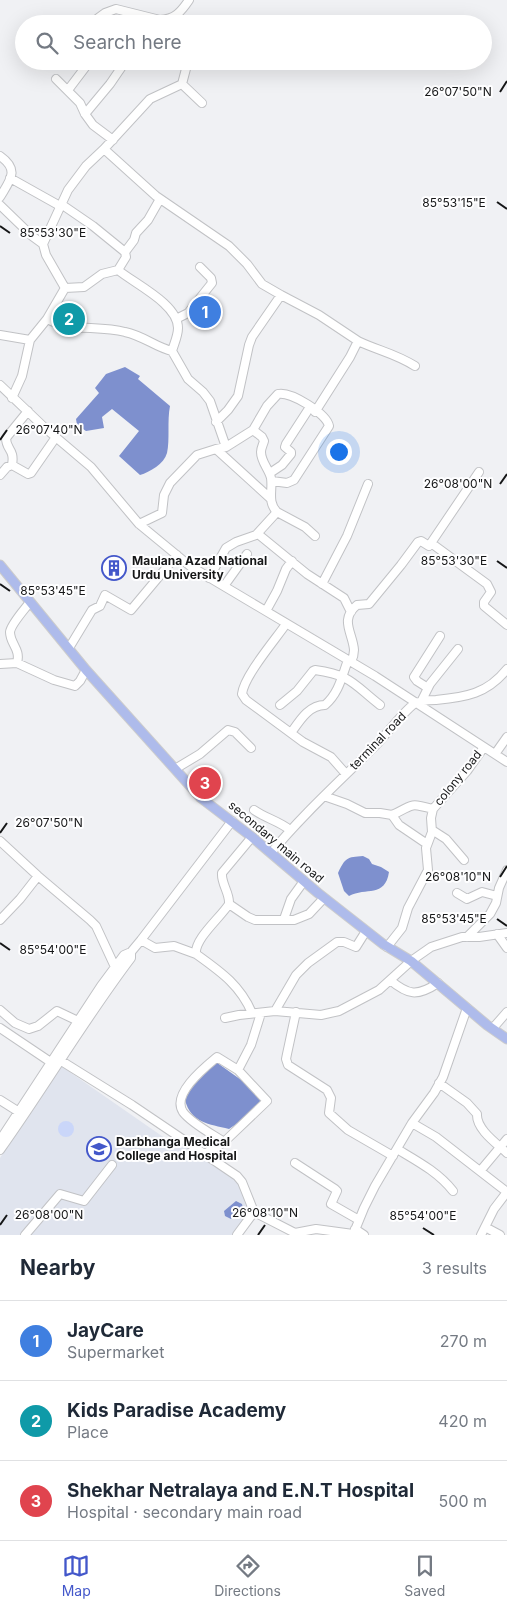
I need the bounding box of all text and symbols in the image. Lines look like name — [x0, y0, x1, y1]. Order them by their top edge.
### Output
search box — [15, 15, 492, 70]
icon: search — [33, 29, 61, 57]
text: Search here — [73, 31, 182, 54]
text: 26°07'50"N — [424, 84, 492, 99]
text: 85°53'15"E — [422, 195, 486, 210]
text: 85°53'30"E — [20, 225, 86, 240]
pin: 1 — [189, 293, 221, 331]
pin: 2 — [53, 300, 85, 338]
text: 26°07'40"N — [15, 422, 83, 437]
your location — [326, 439, 352, 465]
text: 26°08'00"N — [424, 476, 492, 491]
place label: Maulana Azad National Urdu University — [132, 553, 267, 582]
text: 85°53'30"E — [421, 553, 487, 568]
building icon: Maulana Azad National Urdu University — [101, 555, 127, 581]
text: 85°53'45"E — [20, 583, 86, 598]
street label: terminal road — [346, 709, 409, 773]
street label: colony road — [431, 747, 484, 808]
pin: 3 — [189, 764, 221, 802]
street label: secondary main road — [226, 797, 327, 886]
text: 26°07'50"N — [15, 815, 83, 830]
text: 26°08'10"N — [425, 869, 491, 884]
text: 85°53'45"E — [421, 911, 487, 926]
text: 85°54'00"E — [20, 942, 86, 957]
place label: Darbhanga Medical College and Hospital — [116, 1134, 237, 1163]
school or university icon: Darbhanga Medical College and Hospital — [86, 1136, 112, 1162]
text: 26°08'10"N — [232, 1205, 298, 1220]
text: 26°08'00"N — [15, 1207, 83, 1222]
text: 85°54'00"E — [390, 1208, 456, 1223]
text: Nearby — [20, 1255, 95, 1280]
text: 3 results — [422, 1258, 487, 1278]
text: JayCare — [67, 1319, 144, 1342]
text: 1 — [33, 1331, 39, 1351]
text: 270 m — [440, 1331, 487, 1351]
text: Supermarket — [67, 1342, 164, 1362]
text: Kids Paradise Academy — [67, 1399, 286, 1422]
text: 2 — [31, 1411, 41, 1431]
text: 420 m — [438, 1411, 487, 1431]
text: Place — [67, 1422, 109, 1442]
text: Shekhar Netralaya and E.N.T Hospital — [67, 1479, 414, 1502]
text: 3 — [31, 1491, 41, 1511]
text: 500 m — [439, 1491, 487, 1511]
text: Hospital · secondary main road — [67, 1502, 302, 1522]
tab: Map — [62, 1552, 91, 1599]
tab: Directions — [214, 1552, 281, 1599]
tab: Saved — [404, 1552, 445, 1599]

